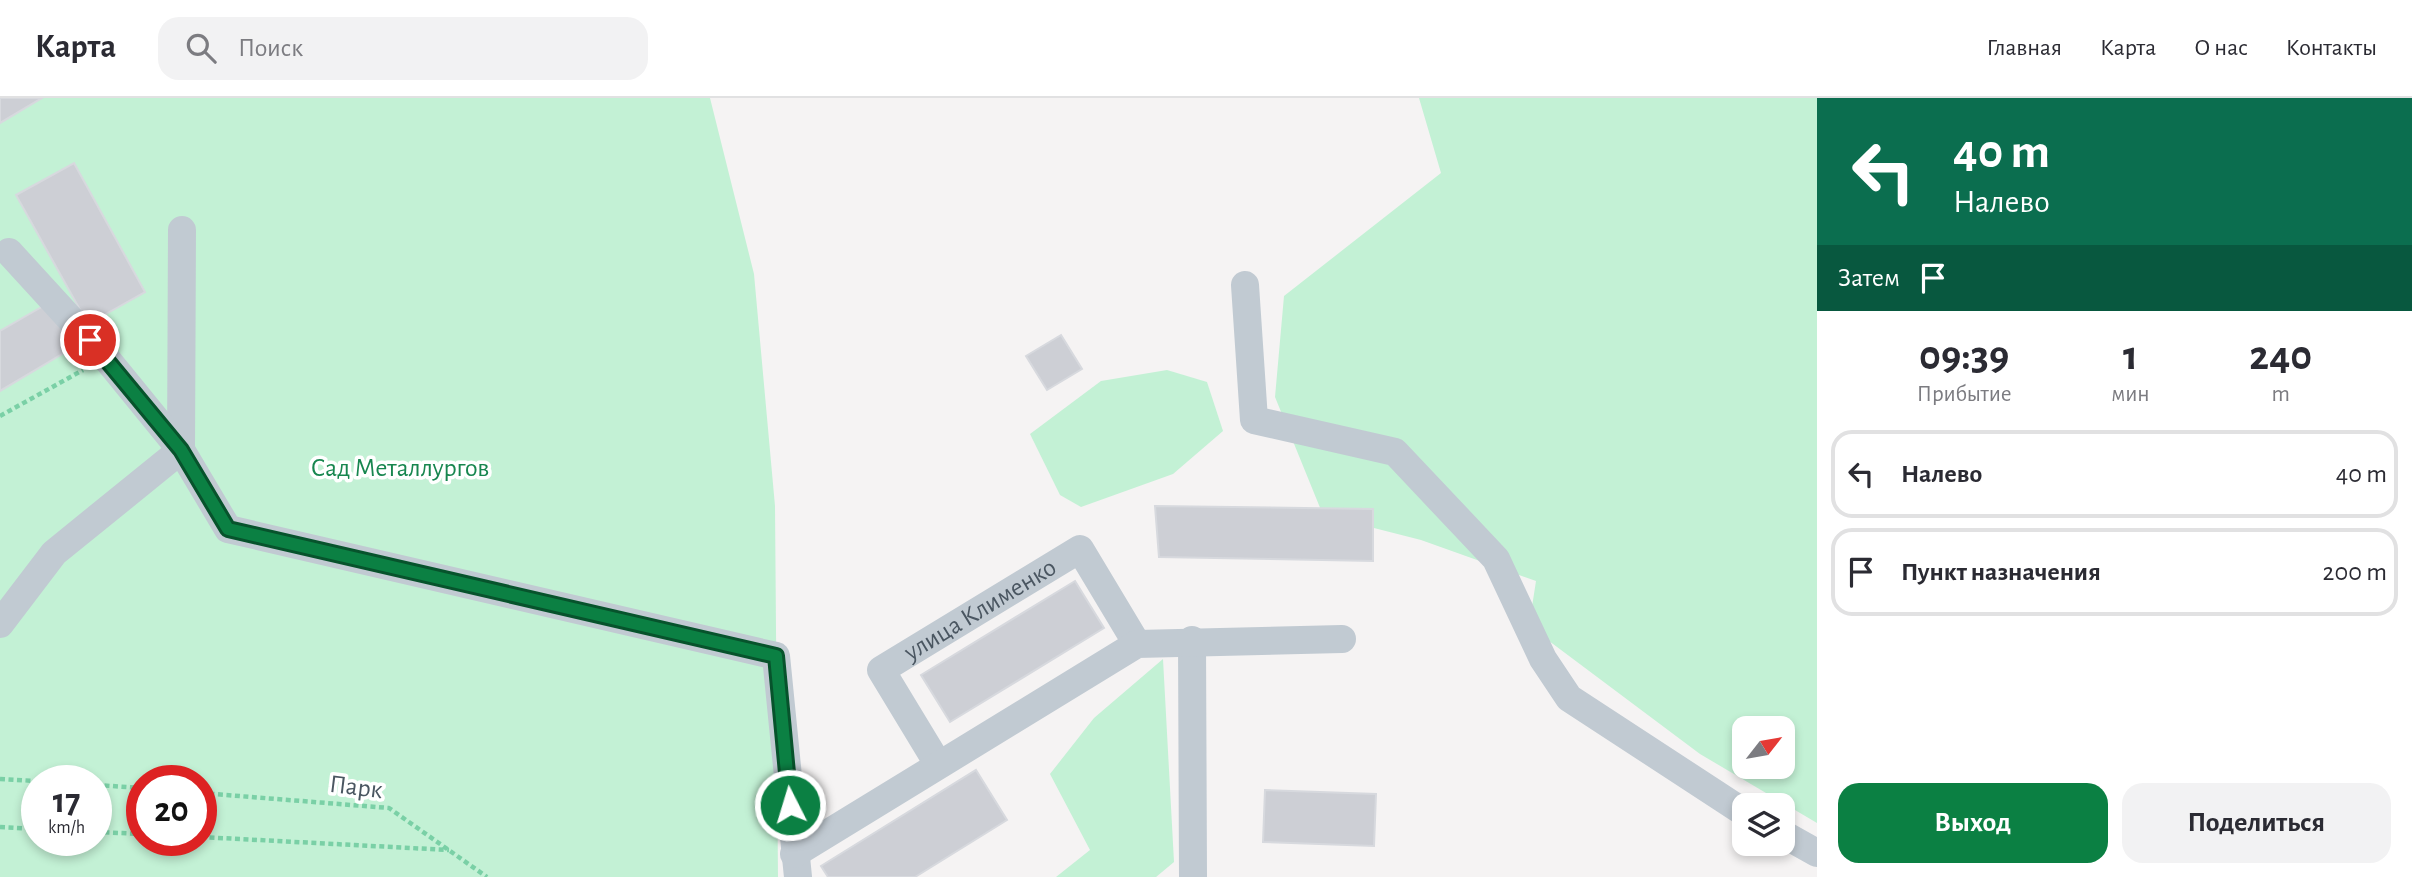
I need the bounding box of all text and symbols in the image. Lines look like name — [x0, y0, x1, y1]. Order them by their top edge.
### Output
search box — [158, 17, 648, 80]
icon: search — [182, 29, 220, 67]
text: Карта — [35, 31, 116, 64]
text: Поиск — [238, 35, 303, 61]
text: Главная — [1987, 36, 2062, 60]
text: Карта — [2100, 36, 2156, 60]
text: О нас — [2194, 36, 2248, 60]
text: Контакты — [2286, 36, 2377, 60]
icon: left — [1838, 126, 1929, 217]
text: 40 m — [1953, 128, 2050, 177]
text: Налево — [1953, 186, 2050, 218]
icon: arrive — [1914, 259, 1952, 297]
text: Затем — [1838, 265, 1900, 291]
pin — [60, 310, 120, 370]
icon: arrive — [71, 321, 109, 359]
text: 09:39 — [1919, 335, 2009, 377]
text: 1 — [2123, 335, 2138, 377]
text: 240 — [2249, 335, 2312, 377]
text: Прибытие — [1917, 383, 2012, 406]
text: мин — [2111, 383, 2150, 406]
text: m — [2272, 383, 2290, 406]
park label: Сад Металлургов — [311, 455, 489, 481]
icon: left — [1842, 455, 1880, 493]
text: Налево — [1901, 461, 1982, 487]
text: 40 m — [2336, 461, 2387, 487]
icon: arrive — [1842, 553, 1880, 591]
street label: улица Клименко — [899, 554, 1061, 666]
text: Пункт назначения — [1901, 559, 2101, 585]
text: 200 m — [2323, 559, 2387, 585]
north arrow — [1732, 716, 1796, 779]
map controls — [1732, 716, 1795, 856]
speed limit sign: 20 — [126, 765, 217, 856]
position arrow — [753, 768, 827, 842]
street label: Парк — [328, 771, 384, 803]
button: Выход — [1838, 783, 2108, 863]
button: Поделиться — [2122, 783, 2391, 863]
text: 17 — [53, 784, 80, 819]
button: layers — [1732, 793, 1795, 856]
text: km/h — [48, 819, 85, 837]

